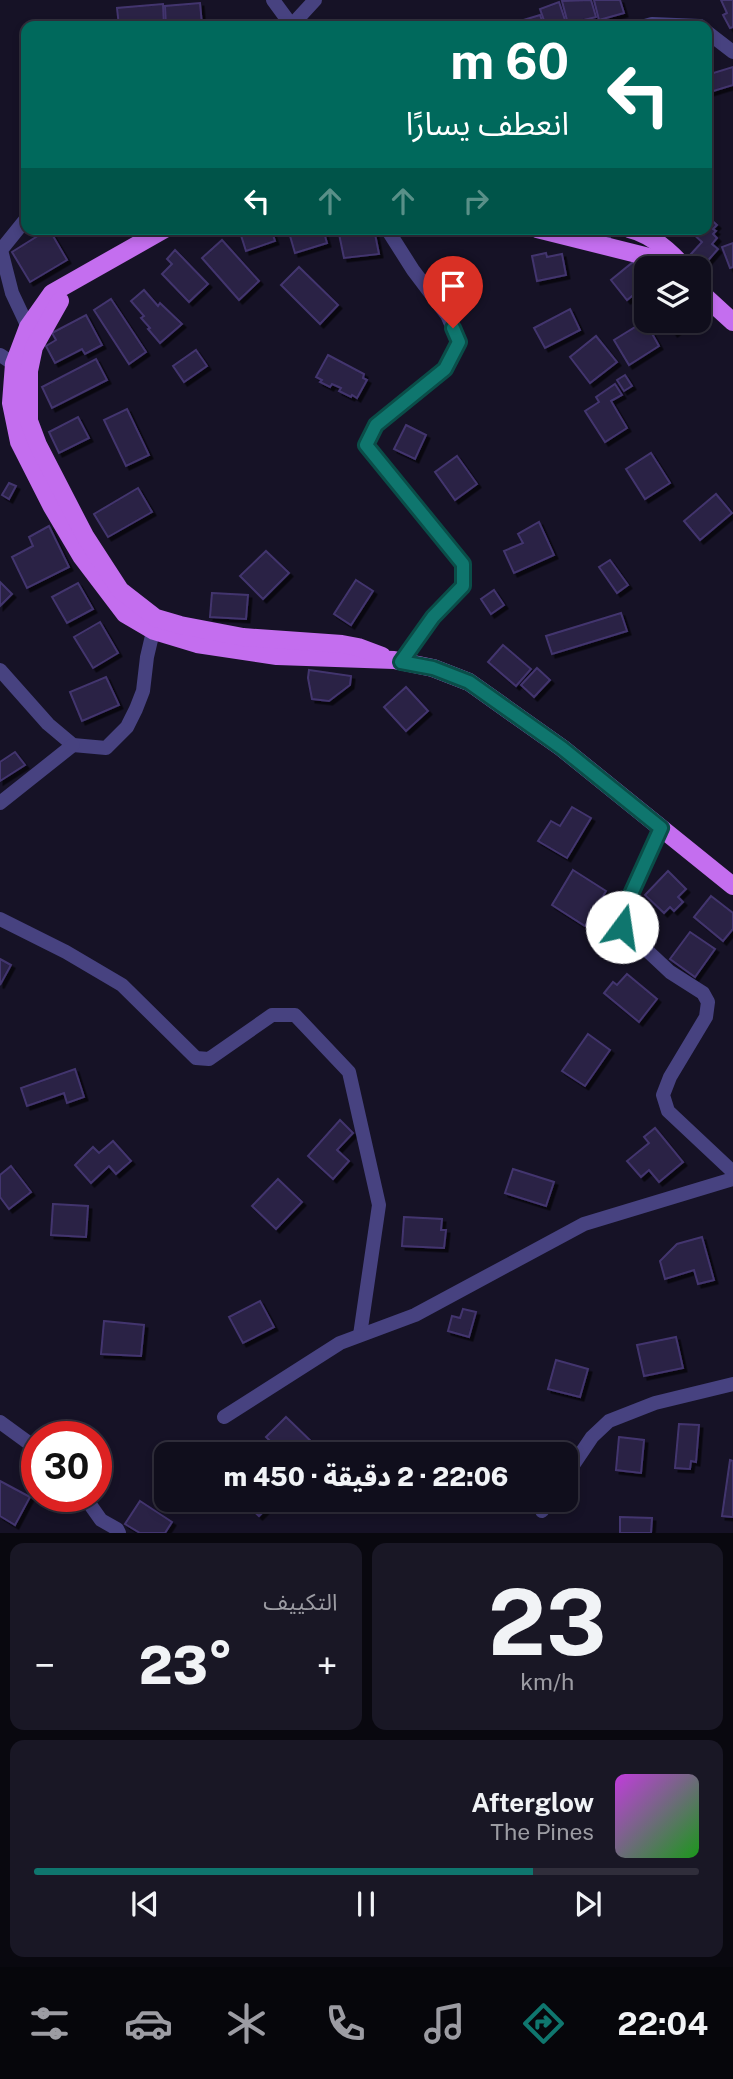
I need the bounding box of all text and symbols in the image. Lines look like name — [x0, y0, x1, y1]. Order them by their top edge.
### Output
text: 60 m — [450, 32, 569, 90]
icon: left — [593, 49, 684, 140]
text: انعطف يسارًا — [406, 105, 569, 142]
icon: left — [238, 182, 276, 220]
icon: ahead — [311, 182, 349, 220]
icon: ahead — [384, 182, 422, 220]
icon: right — [457, 182, 495, 220]
pin — [423, 256, 483, 328]
map controls — [634, 256, 711, 333]
button: layers — [634, 256, 711, 333]
icon: arrive — [434, 267, 472, 305]
position arrow — [585, 890, 659, 964]
speed limit sign: 30 — [21, 1421, 112, 1512]
text: 22:06 · 2 دقيقة · 450 m — [224, 1461, 508, 1492]
text: 23 — [488, 1569, 606, 1675]
text: التكييف — [263, 1588, 338, 1615]
text: 23° — [139, 1635, 233, 1696]
text: − — [34, 1643, 55, 1688]
text: + — [316, 1643, 337, 1688]
text: km/h — [520, 1668, 574, 1695]
text: Afterglow — [471, 1787, 594, 1818]
text: The Pines — [490, 1818, 594, 1845]
icon: previous — [126, 1885, 164, 1923]
icon: pause — [347, 1885, 385, 1923]
icon: next — [569, 1885, 607, 1923]
icon: filters — [25, 1999, 74, 2048]
icon: car — [124, 1999, 173, 2048]
icon: climate — [222, 1999, 271, 2048]
icon: phone — [321, 1999, 370, 2048]
icon: music — [420, 1999, 469, 2048]
icon: directions — [519, 1999, 568, 2048]
text: 22:04 — [617, 2005, 708, 2042]

